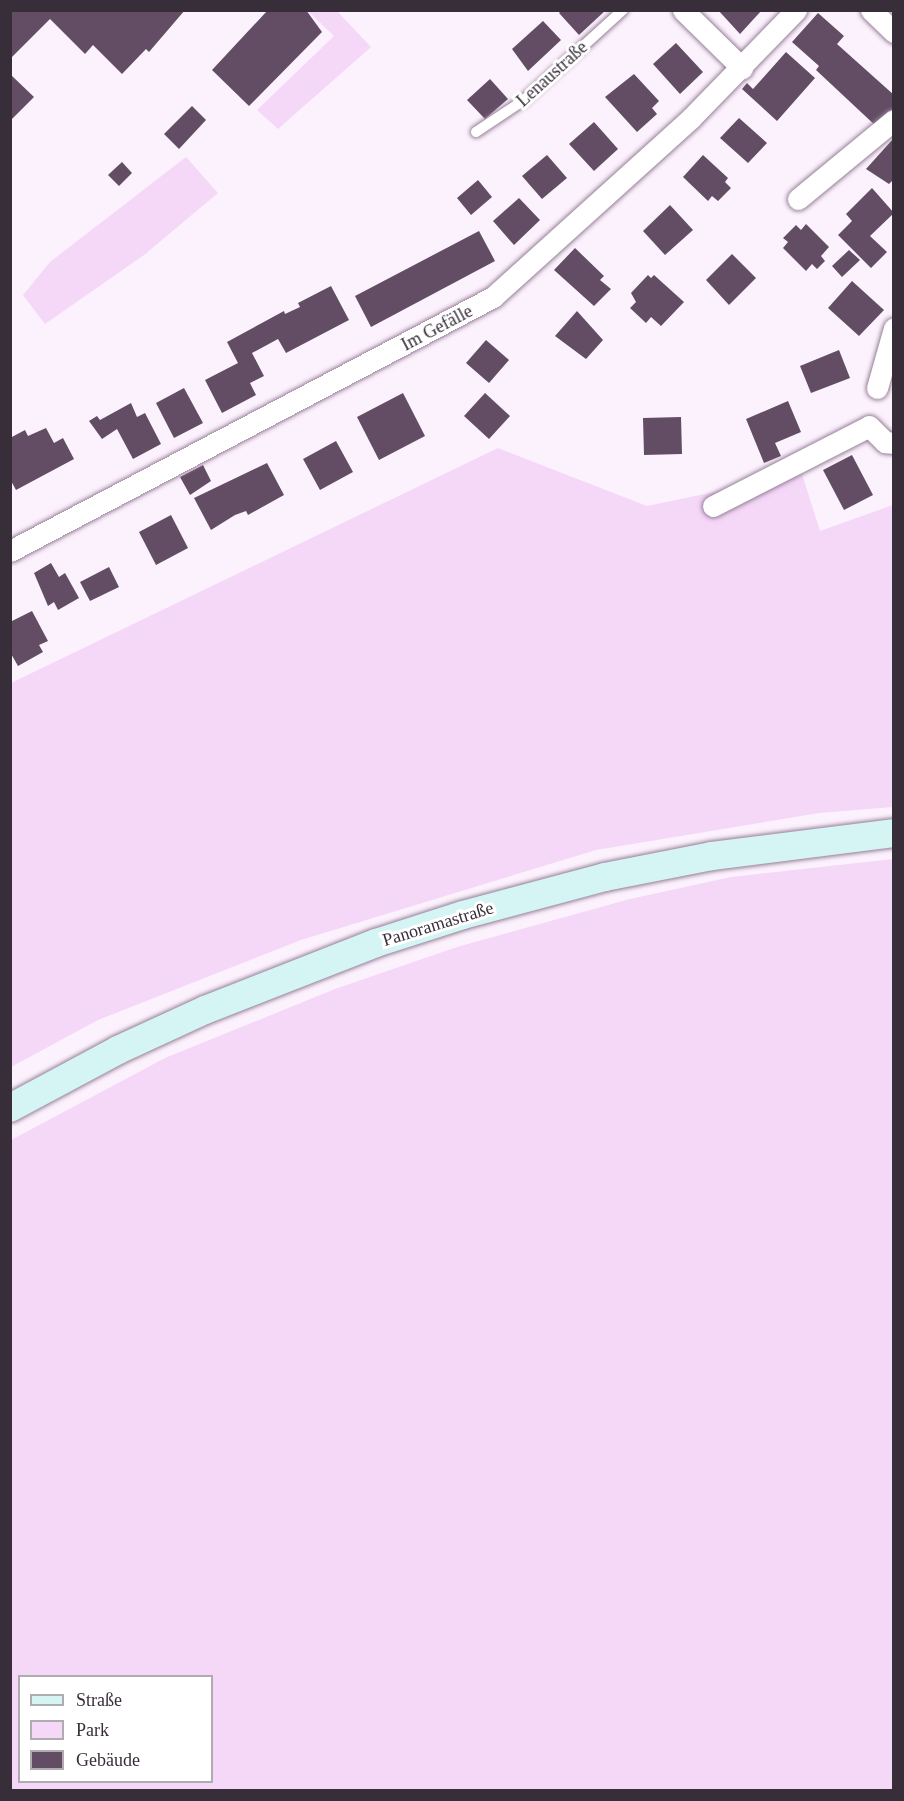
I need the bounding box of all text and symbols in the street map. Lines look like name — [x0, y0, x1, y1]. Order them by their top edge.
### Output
street label: Lenaustraße — [512, 37, 592, 111]
street label: Im Gefälle — [398, 300, 476, 356]
street label: Panoramastraße — [380, 897, 496, 951]
legend — [18, 1675, 213, 1783]
text: Straße — [76, 1690, 122, 1710]
text: Park — [76, 1720, 109, 1740]
text: Gebäude — [76, 1750, 140, 1770]

